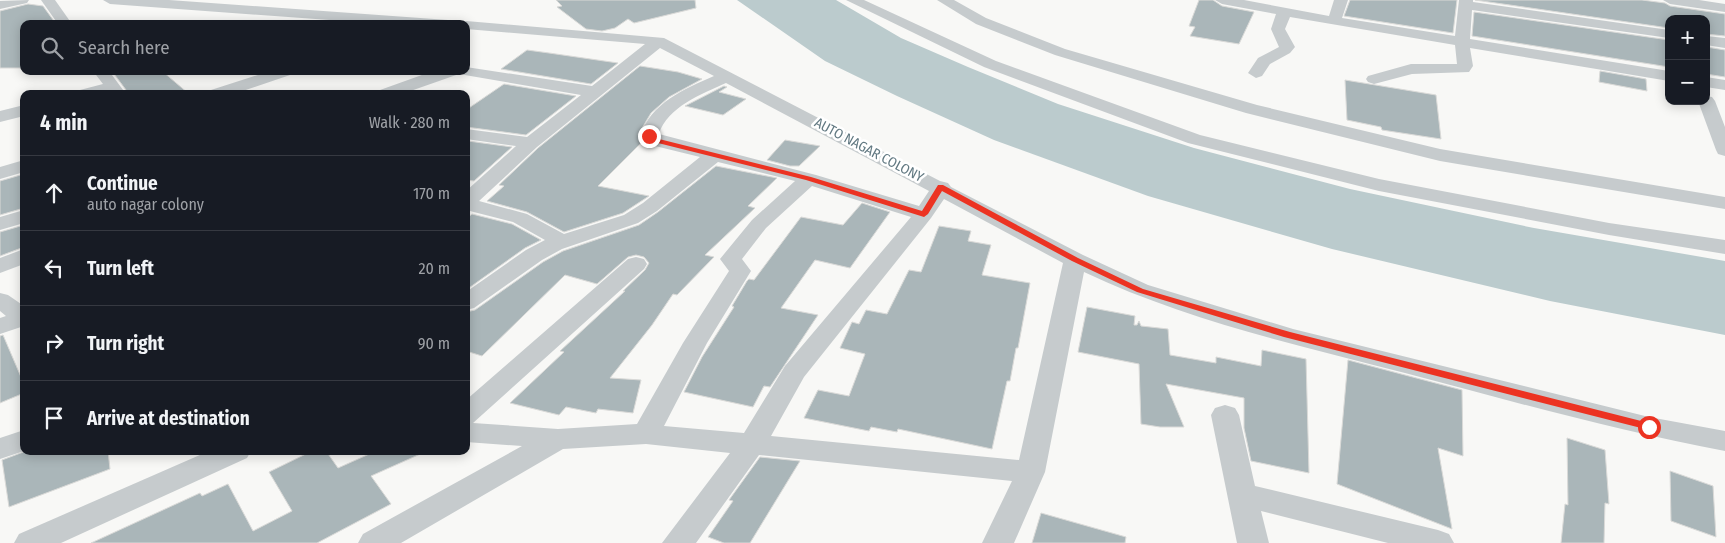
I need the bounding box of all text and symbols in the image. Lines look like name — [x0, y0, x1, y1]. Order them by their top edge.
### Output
map controls — [1665, 15, 1710, 105]
button: + — [1665, 15, 1710, 60]
search box — [20, 20, 470, 75]
icon: search — [38, 34, 66, 62]
text: Search here — [78, 36, 170, 59]
button: − — [1665, 60, 1710, 105]
text: 4 min — [40, 110, 88, 136]
text: Walk · 280 m — [369, 113, 450, 132]
street label: AUTO NAGAR COLONY — [812, 114, 926, 186]
route end — [638, 125, 661, 148]
text: Continue — [87, 172, 158, 195]
icon: ahead — [40, 179, 68, 207]
text: 170 m — [413, 184, 450, 203]
text: auto nagar colony — [87, 195, 204, 214]
icon: left — [40, 254, 68, 282]
text: Turn left — [87, 257, 154, 280]
text: 20 m — [419, 259, 450, 278]
icon: right — [40, 329, 68, 357]
text: Turn right — [87, 332, 164, 355]
text: 90 m — [418, 334, 450, 353]
icon: arrive — [40, 404, 68, 432]
text: Arrive at destination — [87, 407, 250, 430]
route start — [1638, 416, 1661, 439]

